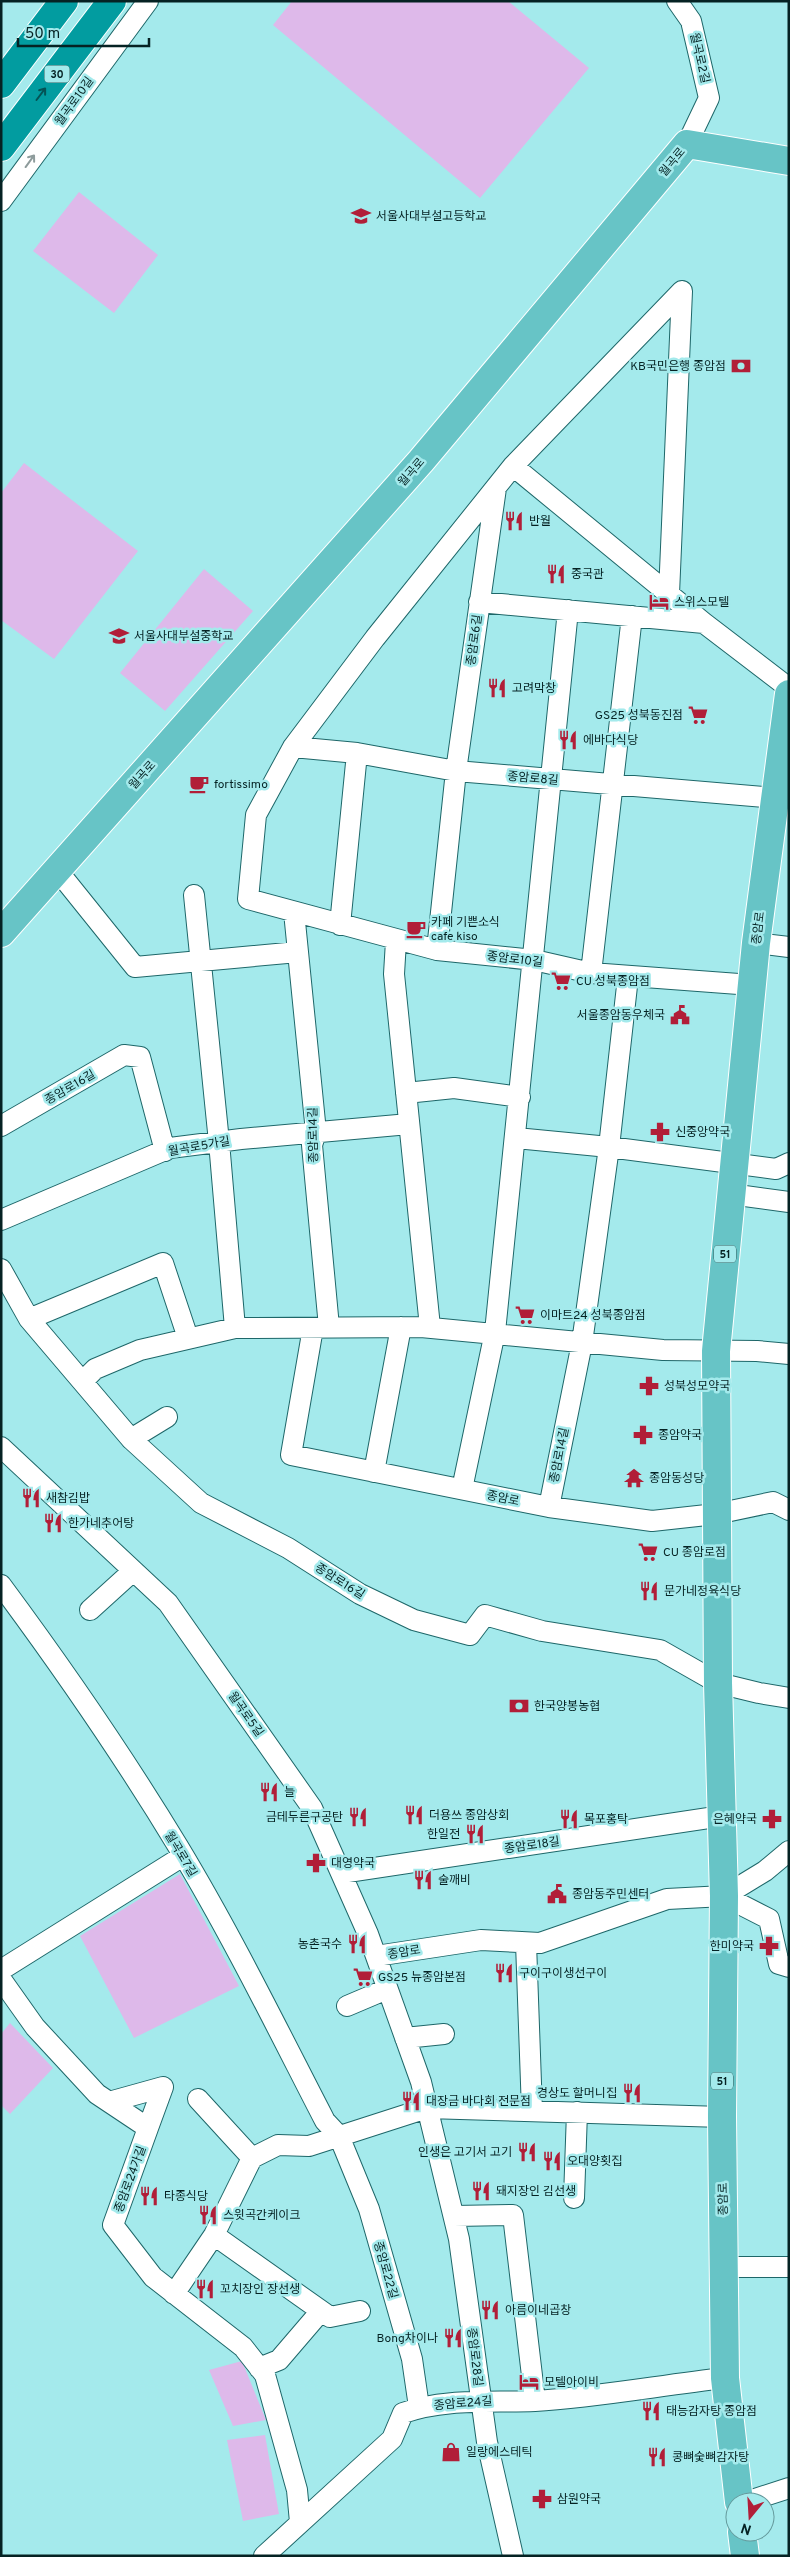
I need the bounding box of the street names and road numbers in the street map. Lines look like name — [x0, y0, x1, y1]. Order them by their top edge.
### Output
street label: 월곡로2길 — [685, 31, 713, 85]
road number: 30 — [44, 66, 70, 82]
street label: 월곡로10길 — [52, 74, 98, 129]
street label: 월곡로 — [656, 145, 690, 180]
street label: 월곡로 — [395, 455, 429, 490]
street label: 종암로6길 — [463, 614, 486, 667]
street label: 월곡로 — [126, 758, 160, 793]
street label: 종암로8길 — [507, 769, 559, 789]
street label: 종암로 — [749, 911, 769, 946]
street label: 종암로10길 — [486, 949, 544, 971]
street label: 종암로16길 — [42, 1067, 99, 1109]
street label: 종암로14길 — [306, 1107, 322, 1163]
street label: 월곡로5가길 — [167, 1134, 231, 1160]
road number: 51 — [714, 1246, 736, 1262]
street label: 종암로14길 — [547, 1426, 573, 1484]
street label: 종암로 — [485, 1488, 521, 1510]
street label: 종암로16길 — [312, 1560, 367, 1603]
street label: 월곡로5길 — [224, 1689, 267, 1740]
street label: 월곡로7길 — [160, 1829, 200, 1880]
street label: 종암로18길 — [503, 1834, 561, 1858]
street label: 종암로 — [387, 1942, 422, 1963]
road number: 51 — [711, 2072, 733, 2090]
street label: 종암로24가길 — [111, 2144, 150, 2215]
street label: 종암로 — [716, 2182, 732, 2216]
street label: 종암로22길 — [369, 2240, 401, 2301]
street label: 종암로28길 — [462, 2327, 486, 2387]
street label: 종암로24길 — [433, 2393, 493, 2415]

